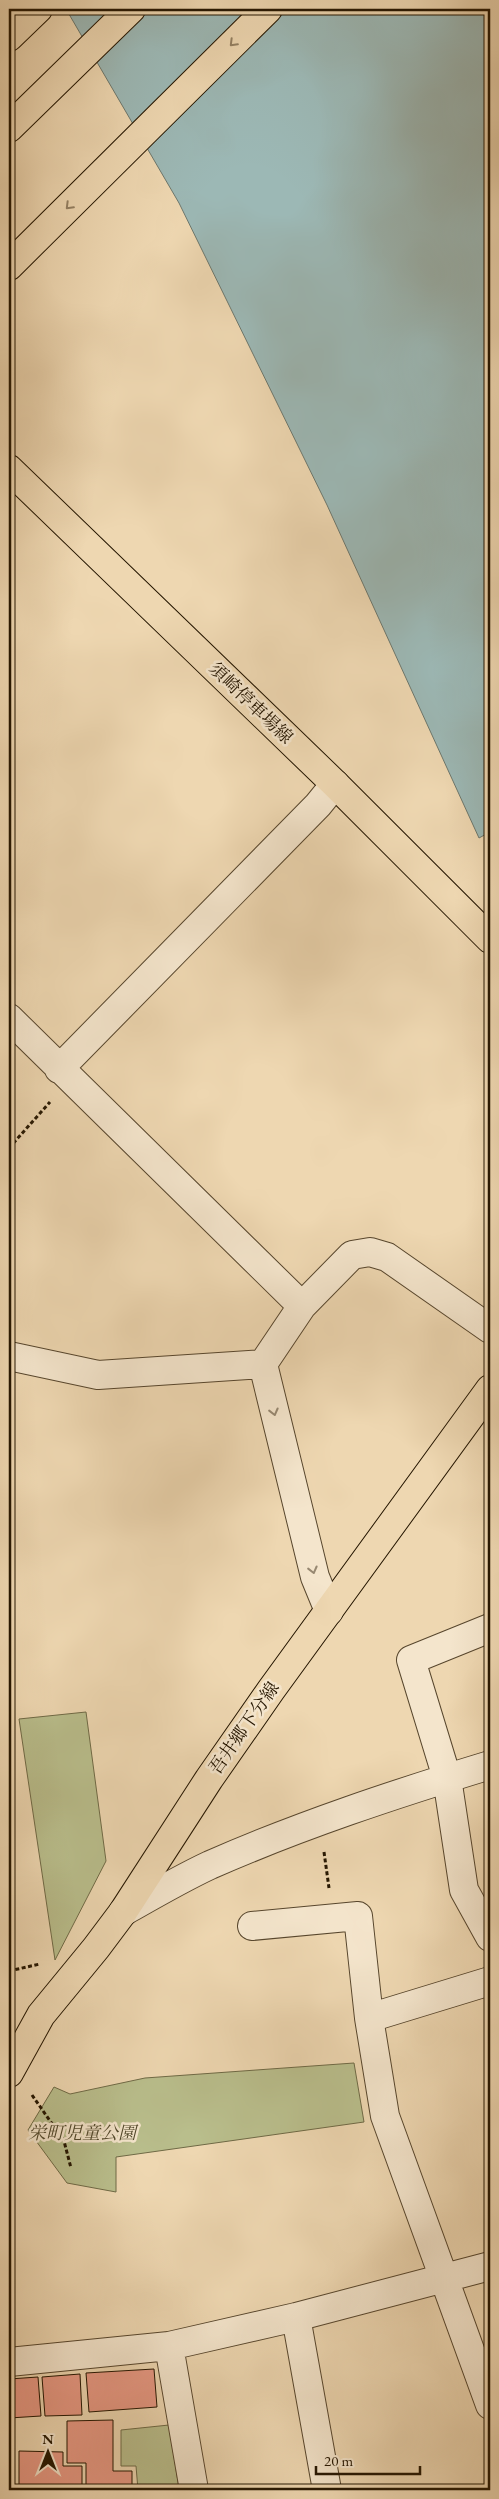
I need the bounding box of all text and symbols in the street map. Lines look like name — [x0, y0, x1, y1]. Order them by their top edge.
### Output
one-way arrow — [230, 37, 239, 46]
one-way arrow — [66, 200, 75, 209]
street label: 須崎停車場線 — [205, 657, 298, 748]
one-way arrow — [269, 1407, 279, 1415]
one-way arrow — [307, 1565, 318, 1574]
street label: 吾井郷下分線 — [203, 1677, 284, 1779]
park label: 栄町児童公園 — [28, 2121, 139, 2144]
north arrow — [22, 2426, 72, 2476]
text: N — [42, 2430, 54, 2448]
scale bar — [316, 2444, 420, 2476]
text: 20 m — [324, 2451, 353, 2470]

